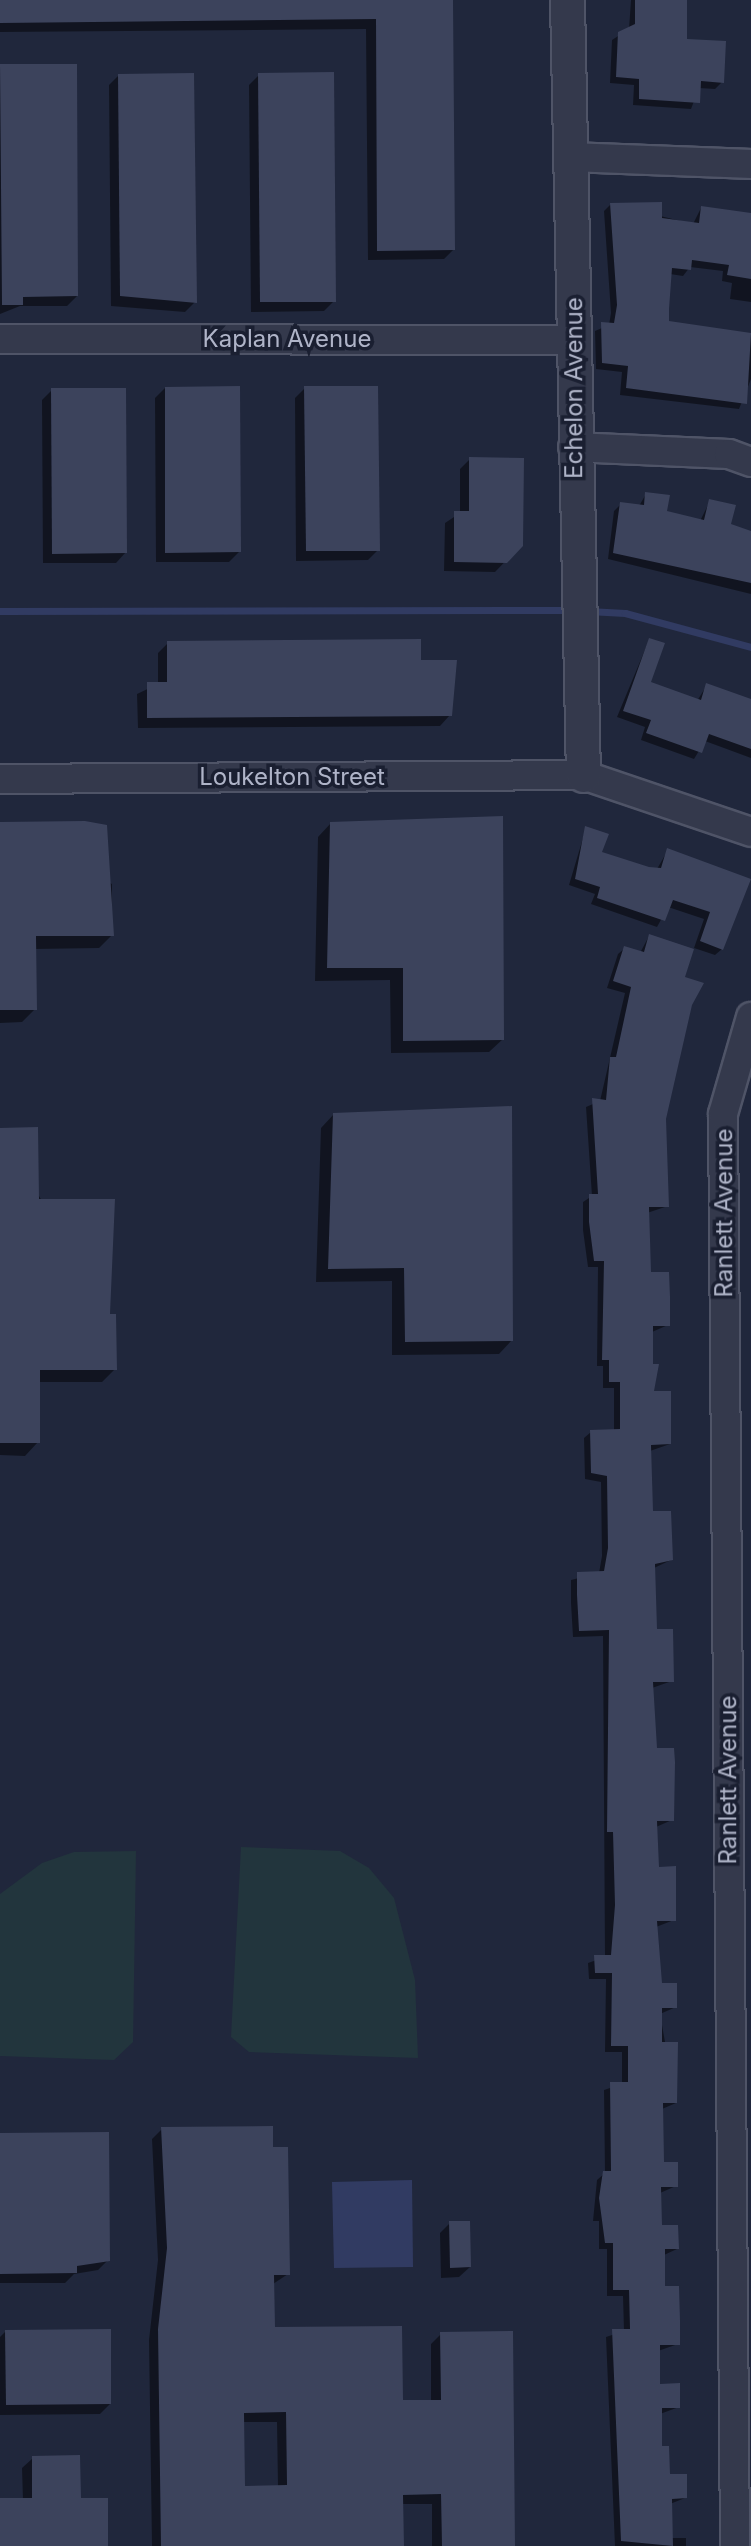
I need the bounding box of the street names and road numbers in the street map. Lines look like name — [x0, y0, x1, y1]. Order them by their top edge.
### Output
street label: Echelon Avenue — [560, 297, 588, 479]
street label: Kaplan Avenue — [203, 325, 371, 353]
street label: Loukelton Street — [199, 763, 385, 791]
street label: Ranlett Avenue — [710, 1129, 738, 1297]
street label: Ranlett Avenue — [714, 1696, 742, 1864]

